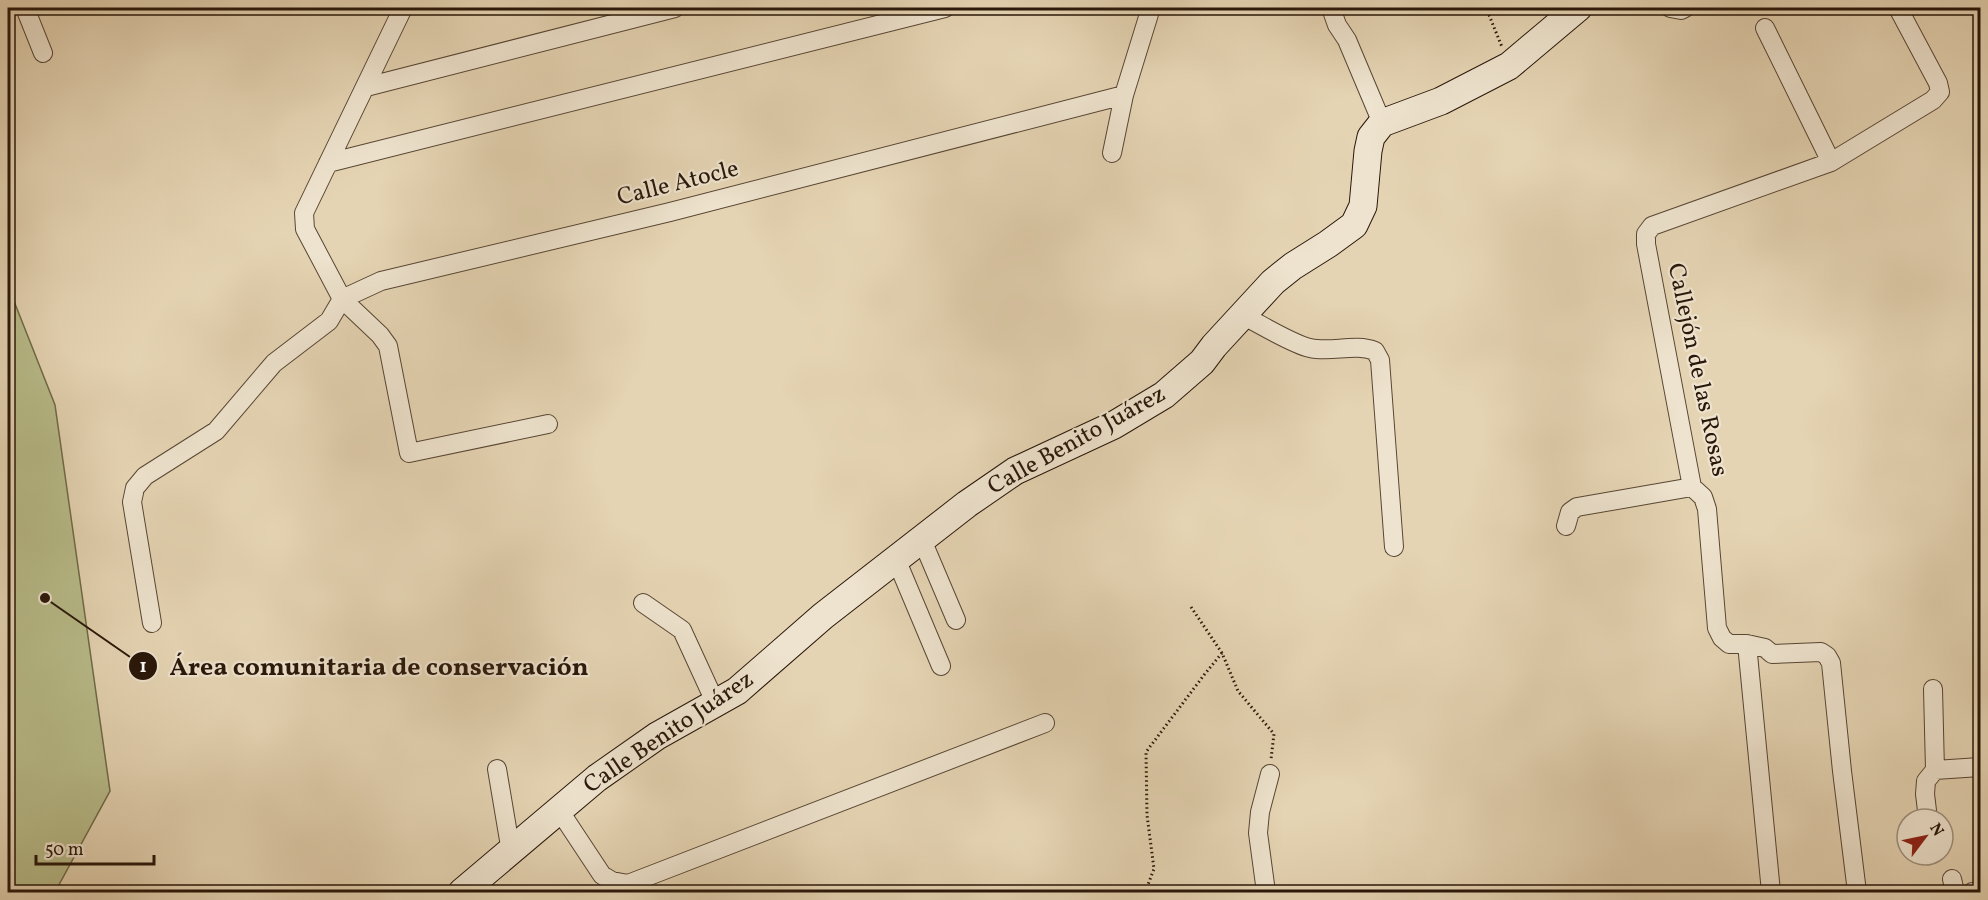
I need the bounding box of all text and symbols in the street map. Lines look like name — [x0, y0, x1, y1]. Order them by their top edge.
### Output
street label: Calle Atocle — [614, 152, 742, 216]
street label: Callejón de las Rosas — [1658, 260, 1736, 480]
street label: Calle Benito Juárez — [982, 378, 1172, 504]
callout: Área comunitaria de conservación — [128, 644, 601, 688]
text: Área comunitaria de conservación — [169, 650, 589, 686]
text: 1 — [139, 655, 147, 680]
street label: Calle Benito Juárez — [577, 663, 761, 803]
north arrow — [1895, 807, 1955, 867]
text: N — [1924, 819, 1949, 841]
scale bar — [36, 828, 154, 866]
text: 50 m — [45, 838, 84, 863]

